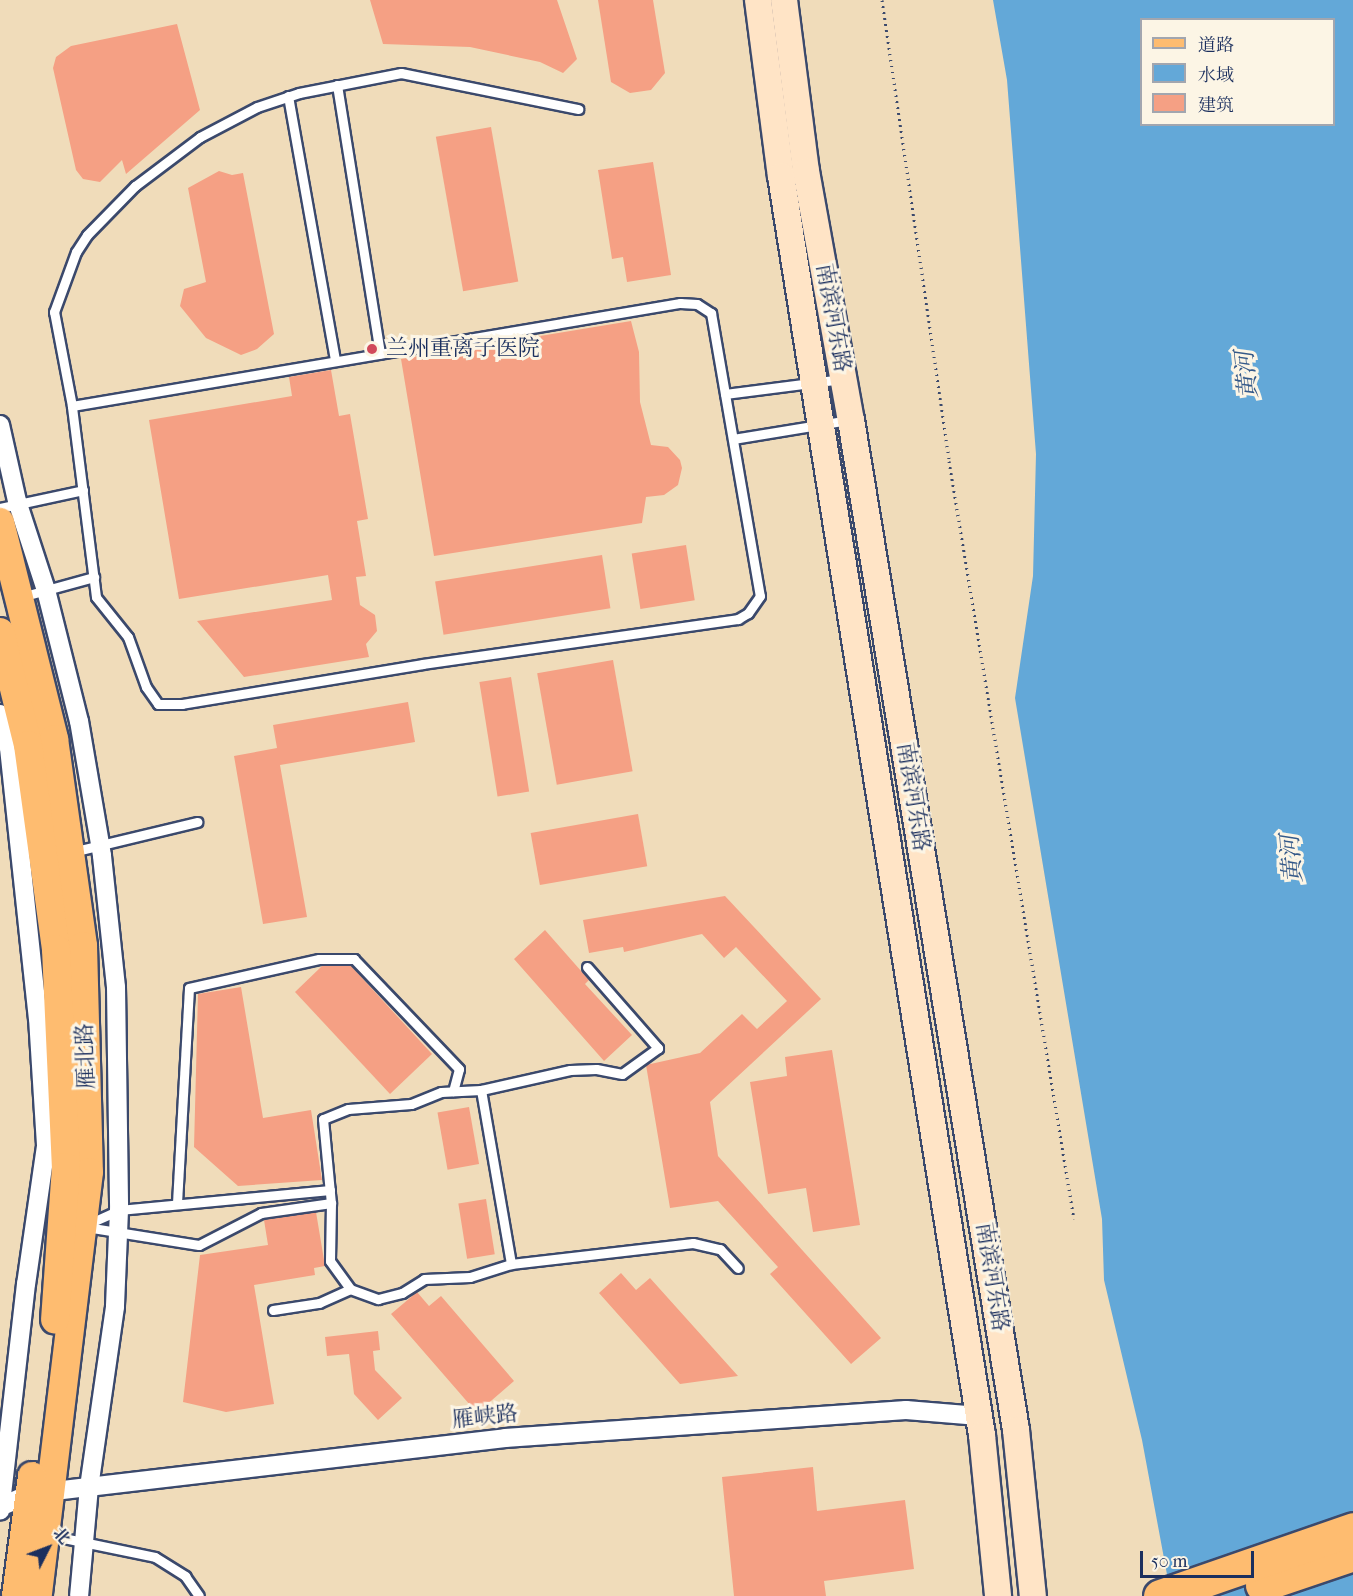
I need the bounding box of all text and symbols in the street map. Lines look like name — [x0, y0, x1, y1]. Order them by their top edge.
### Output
legend — [1140, 18, 1335, 126]
text: 道路 — [1198, 35, 1234, 56]
text: 水域 — [1198, 65, 1234, 86]
text: 建筑 — [1198, 95, 1234, 116]
street label: 南滨河东路 — [810, 262, 856, 374]
place label: 兰州重离子医院 — [386, 336, 540, 362]
marker: 兰州重离子医院 — [363, 340, 381, 358]
water label: 黄河 — [1230, 350, 1264, 400]
street label: 南滨河东路 — [891, 741, 935, 853]
water label: 黄河 — [1276, 834, 1308, 884]
street label: 雁北路 — [72, 1023, 100, 1089]
street label: 南滨河东路 — [970, 1221, 1014, 1333]
street label: 雁峡路 — [451, 1400, 519, 1434]
north arrow — [18, 1518, 78, 1578]
text: 北 — [49, 1523, 74, 1548]
scale bar — [1143, 1539, 1257, 1577]
text: 50 m — [1151, 1551, 1187, 1572]

